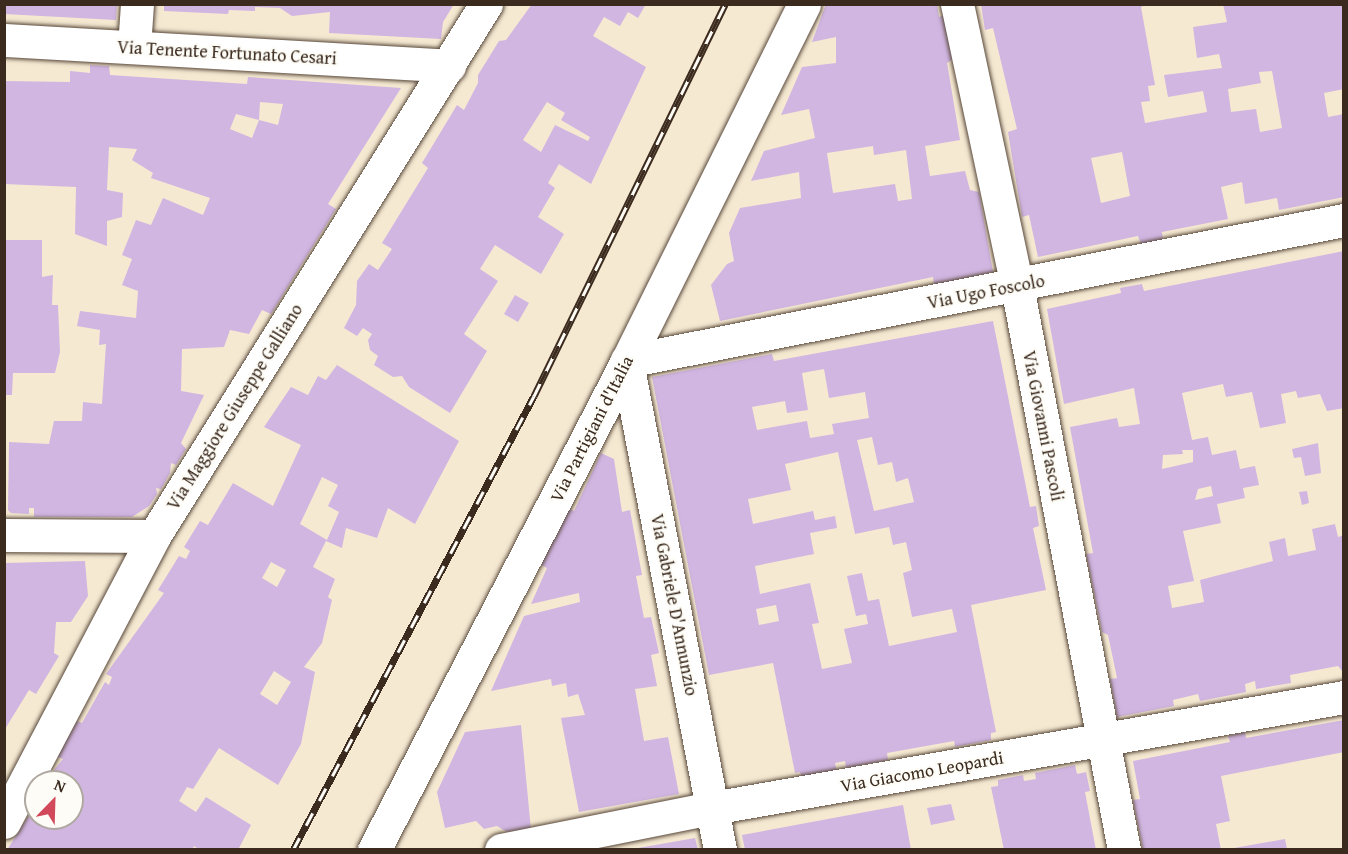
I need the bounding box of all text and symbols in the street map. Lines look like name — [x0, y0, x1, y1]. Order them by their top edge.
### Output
street label: Via Tenente Fortunato Cesari — [117, 36, 337, 70]
street label: Via Ugo Foscolo — [925, 270, 1047, 314]
street label: Via Maggiore Giuseppe Galliano — [162, 300, 308, 514]
street label: Via Giovanni Pascoli — [1018, 349, 1068, 503]
street label: Via Partigiani d'Italia — [546, 352, 638, 506]
street label: Via Gabriele D'Annunzio — [646, 512, 702, 698]
street label: Via Giacomo Leopardi — [839, 747, 1005, 797]
north arrow — [24, 770, 84, 830]
text: N — [51, 772, 70, 798]

